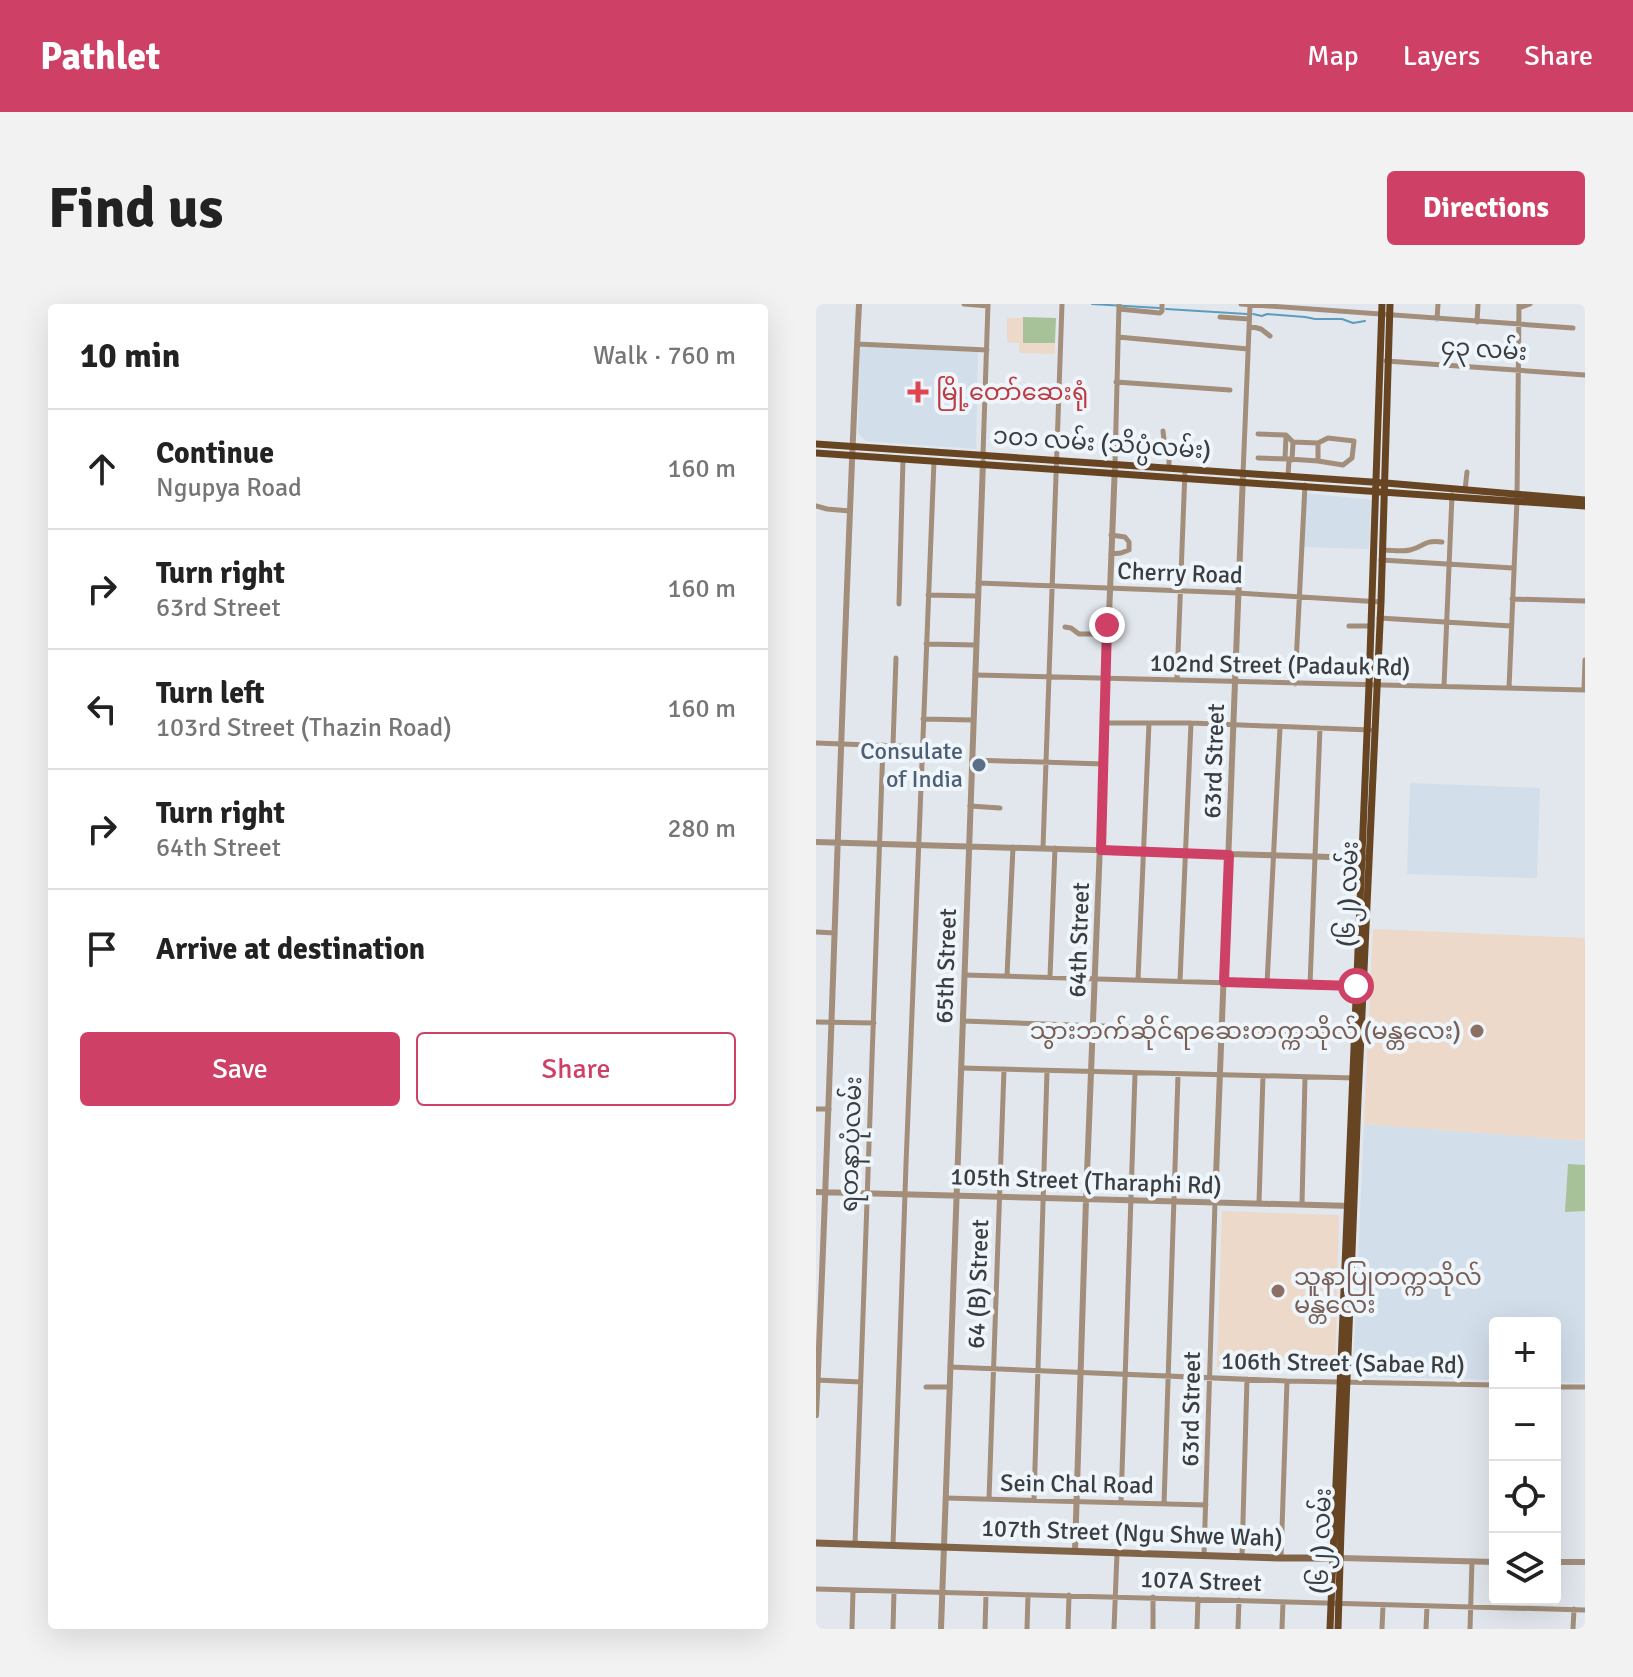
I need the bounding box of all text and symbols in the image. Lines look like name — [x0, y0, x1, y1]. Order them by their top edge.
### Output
text: Pathlet — [40, 33, 160, 80]
text: Map — [1307, 39, 1359, 73]
text: Layers — [1403, 39, 1480, 73]
text: Share — [1524, 39, 1593, 73]
button: Directions — [1387, 171, 1585, 245]
text: Find us — [48, 174, 223, 243]
street label: ၄၃ လမ်း — [1440, 330, 1528, 371]
text: 10 min — [80, 335, 180, 377]
text: Walk · 760 m — [593, 340, 736, 372]
place label: မြို့တော်ဆေးရုံ — [936, 376, 1088, 411]
marker: မြို့တော်ဆေးရုံ — [907, 381, 929, 403]
street label: ၁၀၁ လမ်း (သိပ္ပံလမ်း) — [992, 419, 1212, 470]
text: Continue — [156, 435, 274, 472]
icon: ahead — [80, 447, 124, 491]
text: 160 m — [667, 453, 736, 485]
text: Ngupya Road — [156, 472, 302, 504]
text: Turn right — [156, 555, 285, 592]
street label: Cherry Road — [1117, 556, 1243, 590]
icon: right — [80, 567, 124, 611]
text: 160 m — [667, 573, 736, 605]
text: 63rd Street — [156, 592, 281, 624]
route end — [1089, 607, 1125, 643]
street label: 102nd Street (Padauk Rd) — [1149, 648, 1411, 682]
text: Turn left — [156, 675, 265, 712]
icon: left — [80, 687, 124, 731]
text: 160 m — [667, 693, 736, 725]
street label: 63rd Street — [1197, 703, 1231, 819]
text: 103rd Street (Thazin Road) — [156, 712, 452, 744]
place label: Consulate of India — [860, 736, 963, 794]
marker: Consulate of India — [970, 756, 988, 774]
text: Turn right — [156, 795, 285, 832]
icon: right — [80, 807, 124, 851]
text: 280 m — [667, 813, 736, 845]
text: 64th Street — [156, 832, 281, 864]
street label: (၆၂) လမ်း — [1330, 840, 1369, 948]
street label: 64th Street — [1062, 882, 1096, 998]
street label: 65th Street — [929, 908, 963, 1024]
icon: arrive — [80, 927, 124, 971]
text: Arrive at destination — [156, 931, 425, 968]
route start — [1338, 968, 1374, 1004]
place label: သွားဘက်ဆိုင်ရာဆေးတက္ကသိုလ် (မန္တလေး) — [1030, 1015, 1461, 1050]
marker: သွားဘက်ဆိုင်ရာဆေးတက္ကသိုလ် (မန္တလေး) — [1468, 1022, 1486, 1040]
button: Save — [80, 1032, 400, 1106]
button: Share — [416, 1032, 736, 1106]
street label: ရတနာပုံလမ်း — [833, 1076, 872, 1213]
street label: 105th Street (Tharaphi Rd) — [950, 1161, 1222, 1201]
street label: 64 (B) Street — [961, 1219, 995, 1349]
place label: သူနာပြုတက္ကသိုလ် မန္တလေး — [1294, 1261, 1482, 1324]
marker: သူနာပြုတက္ကသိုလ် မန္တလေး — [1269, 1282, 1287, 1300]
map controls — [1489, 1317, 1561, 1605]
button: + — [1489, 1317, 1561, 1389]
street label: 106th Street (Sabae Rd) — [1221, 1346, 1465, 1380]
street label: 63rd Street — [1175, 1351, 1207, 1467]
button: − — [1489, 1389, 1561, 1461]
button: locate — [1489, 1461, 1561, 1533]
street label: Sein Chal Road — [1000, 1468, 1154, 1500]
street label: (၆၂) လမ်း — [1303, 1487, 1342, 1595]
street label: 107th Street (Ngu Shwe Wah) — [981, 1513, 1283, 1553]
button: layers — [1489, 1533, 1561, 1605]
street label: 107A Street — [1140, 1564, 1262, 1598]

